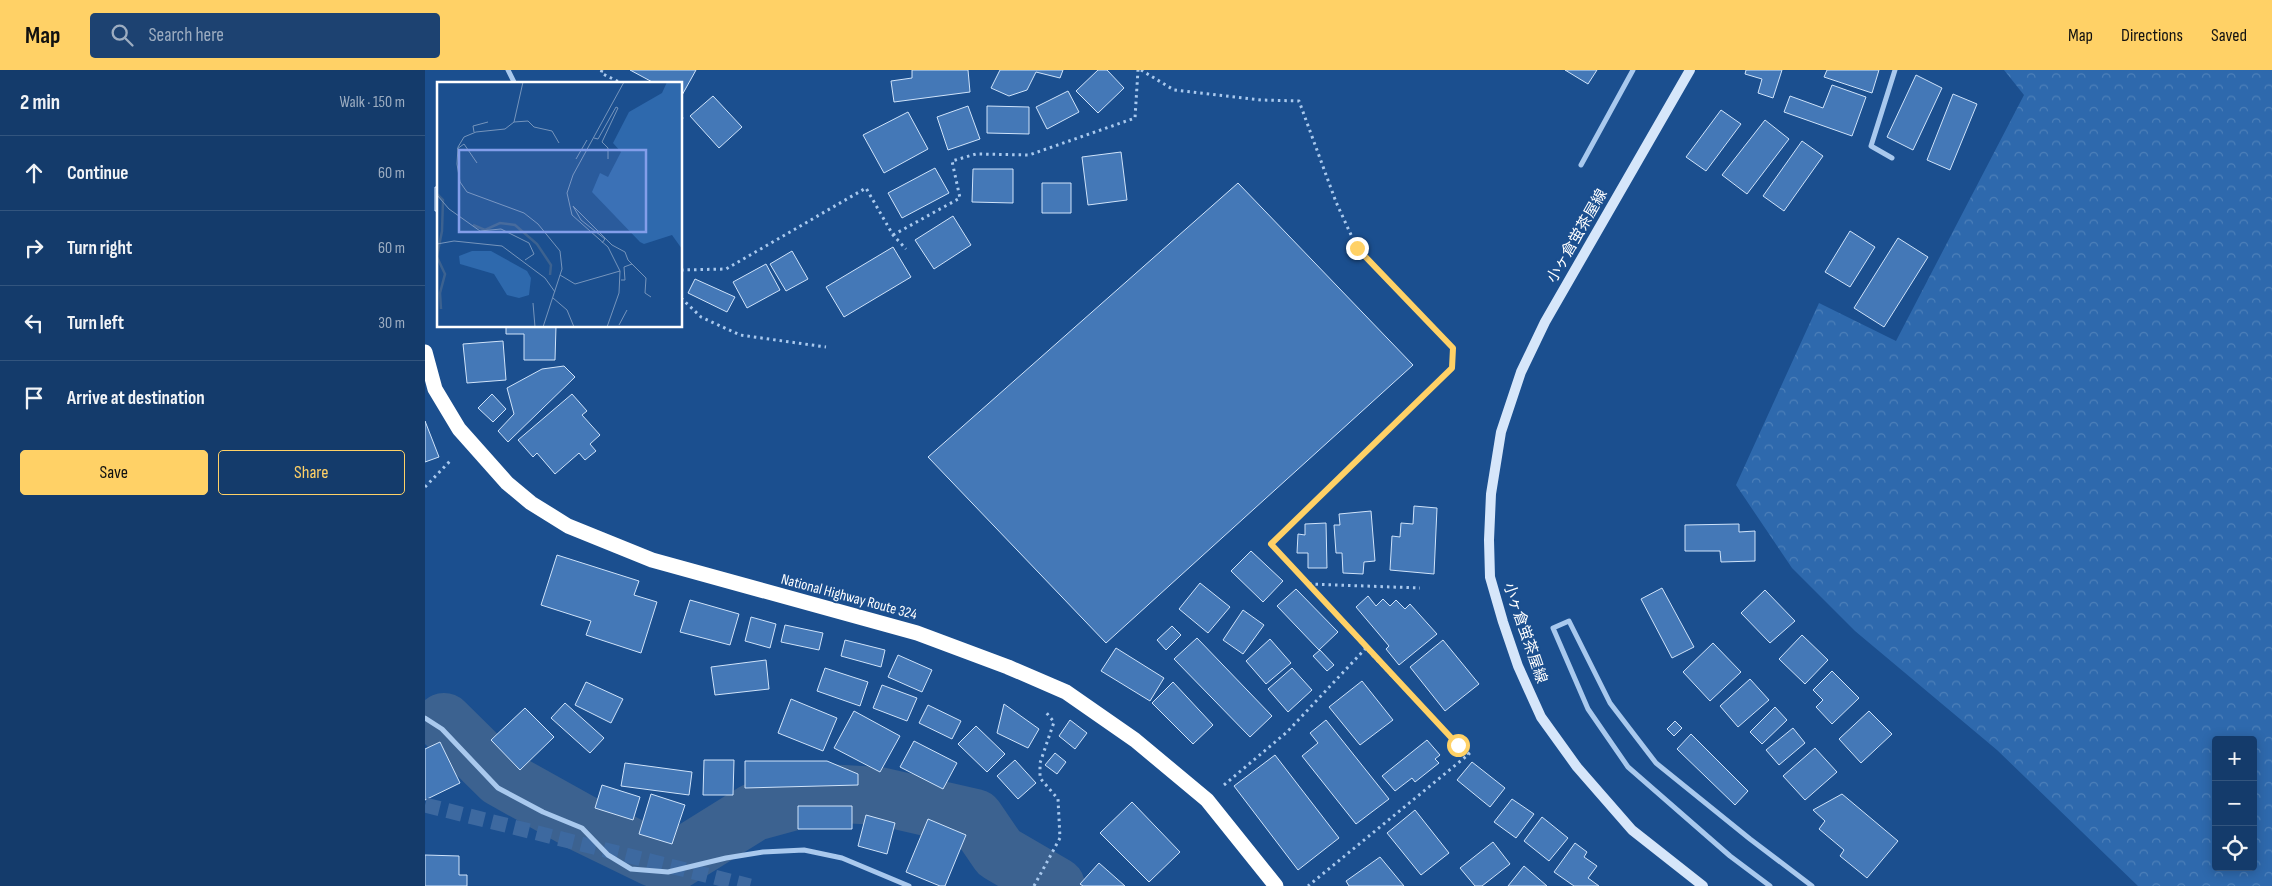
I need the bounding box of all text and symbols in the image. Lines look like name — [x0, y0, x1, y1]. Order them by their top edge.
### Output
search box — [90, 13, 440, 58]
text: Map — [25, 21, 60, 50]
icon: search — [108, 21, 136, 49]
text: Search here — [148, 24, 224, 47]
text: Map — [2068, 25, 2093, 46]
text: Directions — [2121, 25, 2183, 46]
text: Saved — [2211, 25, 2247, 46]
inset map — [437, 82, 683, 328]
text: 2 min — [20, 90, 60, 115]
text: Walk · 150 m — [340, 93, 405, 112]
icon: ahead — [20, 159, 48, 187]
text: Continue — [67, 162, 128, 185]
text: 60 m — [378, 164, 405, 183]
street label: 小ヶ倉蛍茶屋線 — [1543, 186, 1611, 286]
icon: right — [20, 234, 48, 262]
text: Turn right — [67, 237, 132, 260]
route end — [1346, 237, 1369, 260]
text: 60 m — [378, 239, 405, 258]
icon: left — [20, 309, 48, 337]
text: Turn left — [67, 312, 124, 335]
text: 30 m — [378, 314, 405, 333]
icon: arrive — [20, 384, 48, 412]
text: Arrive at destination — [67, 387, 205, 410]
button: Save — [20, 450, 208, 495]
button: Share — [218, 450, 405, 495]
street label: National Highway Route 324 — [779, 570, 919, 624]
street label: 小ヶ倉蛍茶屋線 — [1499, 580, 1551, 686]
route start — [1447, 734, 1470, 757]
map controls — [2212, 736, 2257, 871]
button: + — [2212, 736, 2257, 781]
button: − — [2212, 781, 2257, 826]
button: locate — [2212, 826, 2257, 871]

